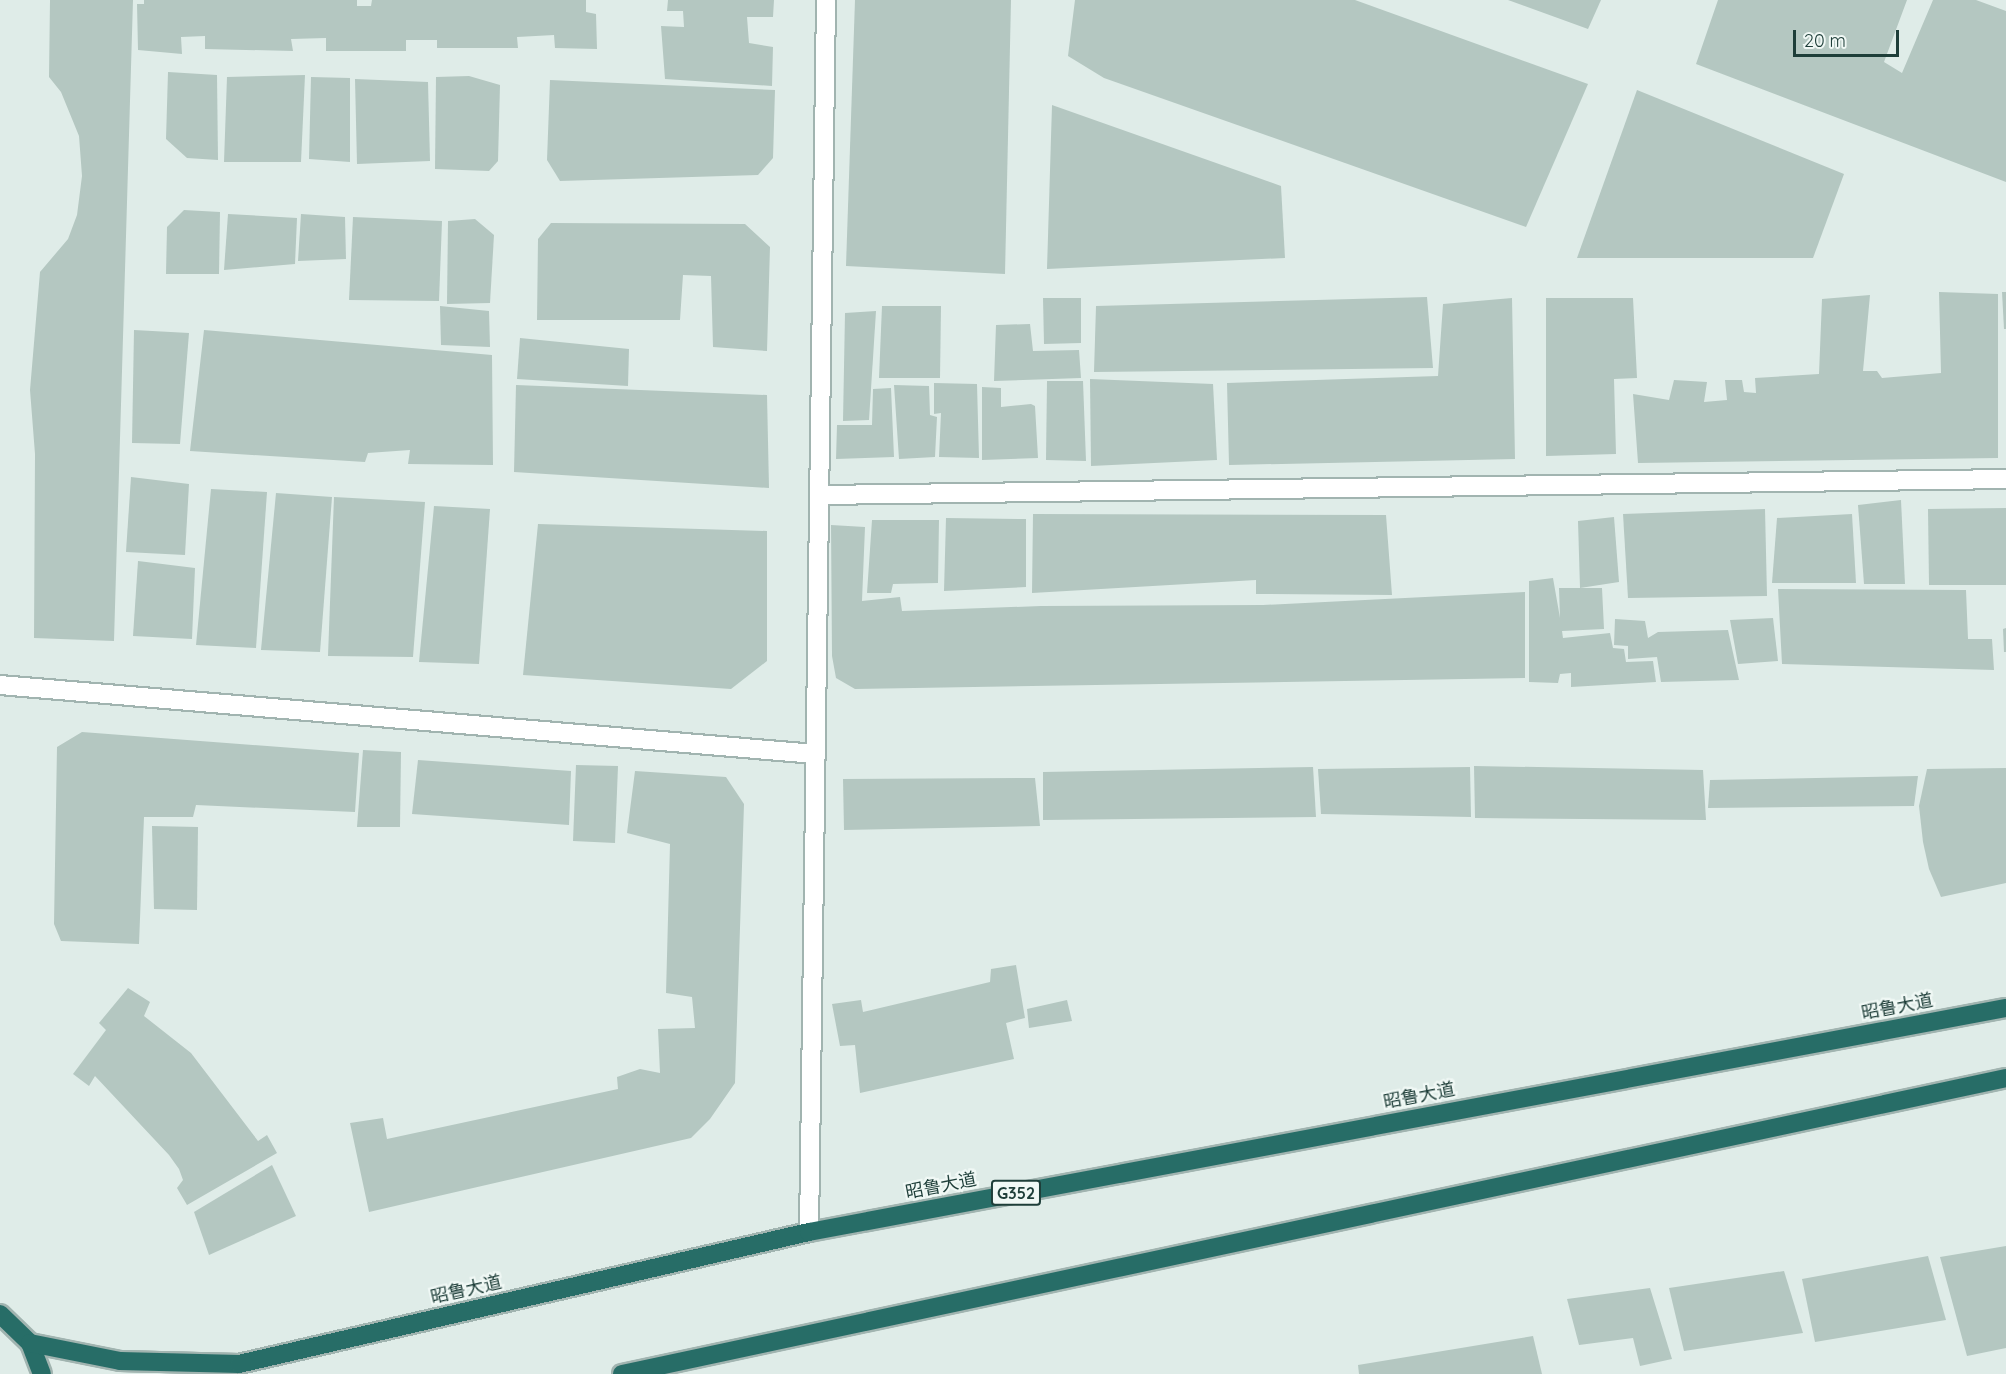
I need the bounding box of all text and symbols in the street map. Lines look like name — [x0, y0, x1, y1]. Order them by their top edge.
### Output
scale bar — [1796, 18, 1902, 56]
text: 20 m — [1804, 29, 1846, 52]
street label: 昭鲁大道 — [1860, 990, 1934, 1024]
street label: 昭鲁大道 — [1382, 1079, 1456, 1113]
street label: 昭鲁大道 — [904, 1169, 978, 1203]
road number: G352 — [990, 1180, 1042, 1206]
street label: 昭鲁大道 — [428, 1271, 504, 1309]

